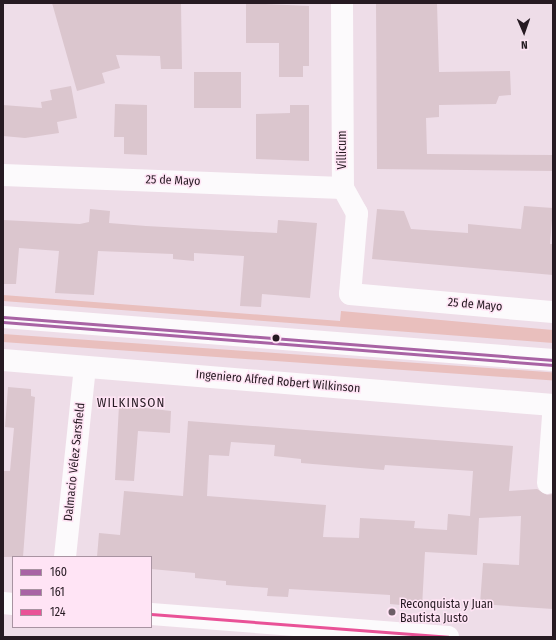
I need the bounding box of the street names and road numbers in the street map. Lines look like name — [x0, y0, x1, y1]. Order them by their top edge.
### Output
street label: Villicum — [336, 130, 350, 170]
street label: 25 de Mayo — [145, 173, 201, 189]
street label: 25 de Mayo — [447, 295, 503, 315]
street label: Ingeniero Alfred Robert Wilkinson — [195, 368, 361, 396]
street label: Dalmacio Vélez Sarsfield — [62, 402, 88, 522]

